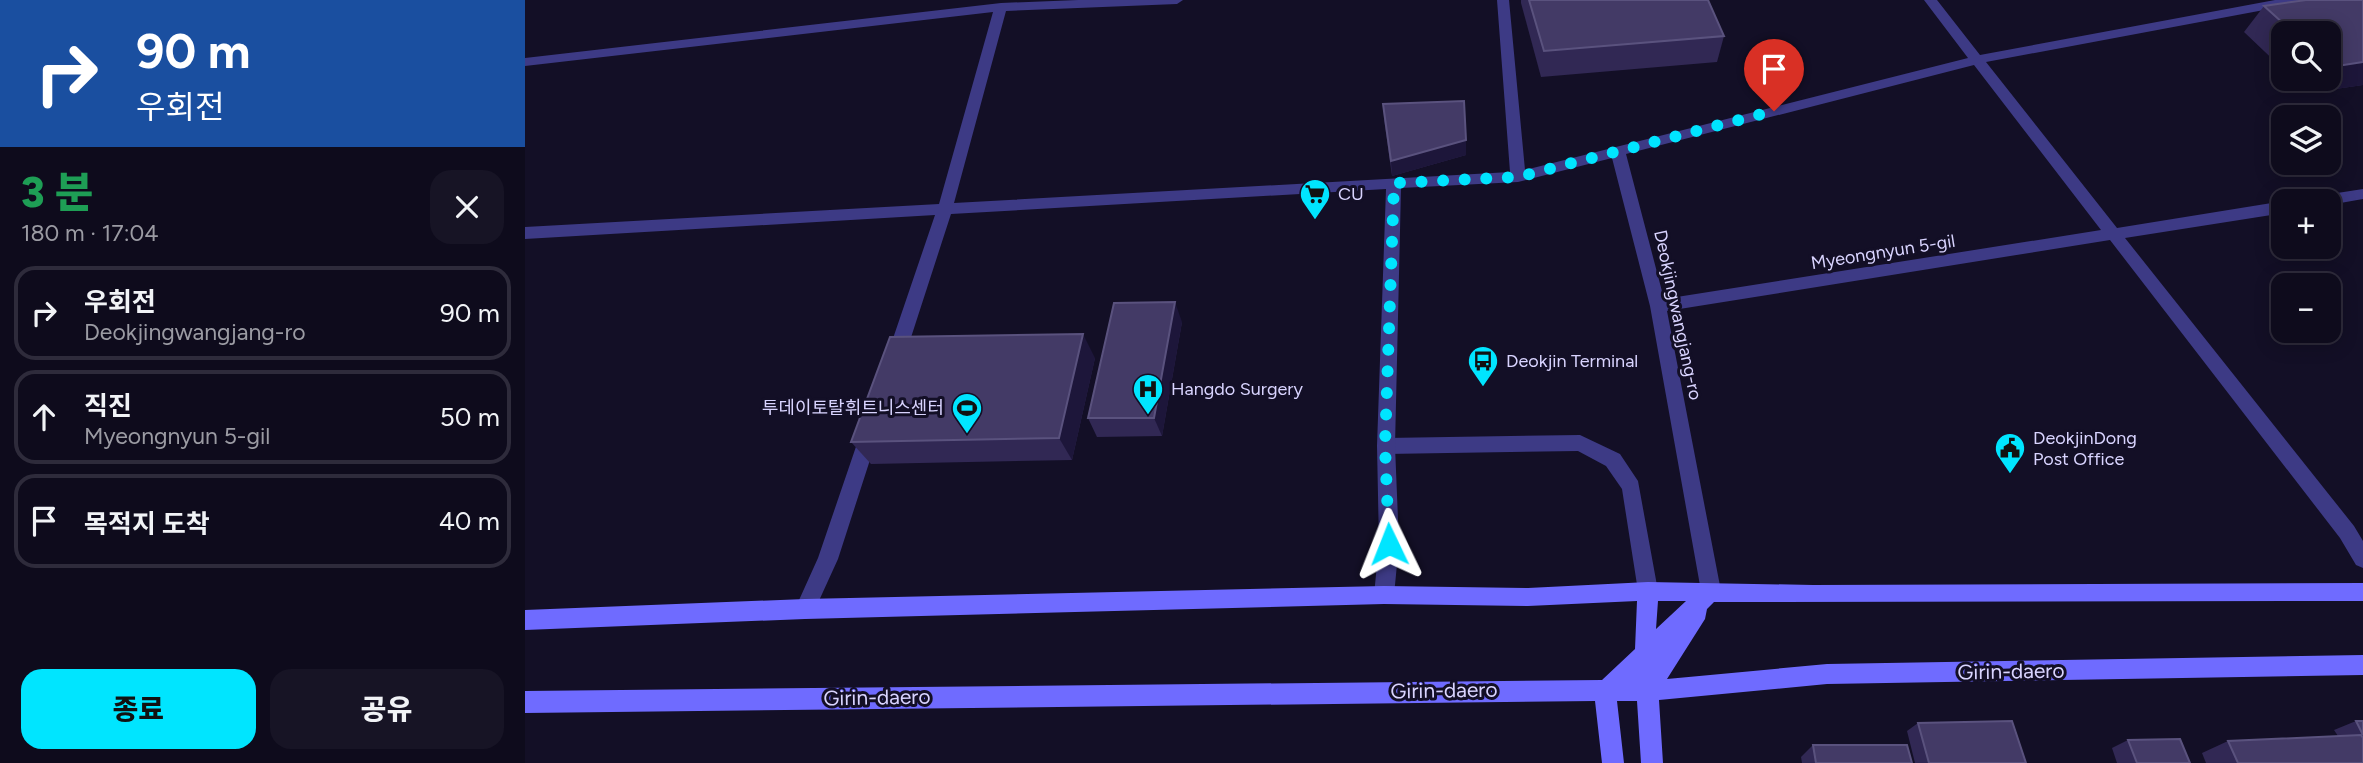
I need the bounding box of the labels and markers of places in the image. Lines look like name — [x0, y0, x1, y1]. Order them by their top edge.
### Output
pin — [1744, 39, 1804, 111]
supermarket icon: CU — [1298, 177, 1332, 221]
place label: CU — [1338, 183, 1364, 205]
bus stop icon: Deokjin Terminal — [1466, 344, 1500, 388]
place label: Deokjin Terminal — [1506, 350, 1638, 372]
hospital icon: Hangdo Surgery — [1131, 372, 1165, 416]
place label: Hangdo Surgery — [1171, 378, 1303, 400]
sports icon: 투데이토탈휘트니스센터 — [950, 391, 984, 435]
place label: 투데이토탈휘트니스센터 — [762, 397, 944, 419]
place label: DeokjinDong Post Office — [2033, 427, 2137, 470]
public building icon: DeokjinDong Post Office — [1993, 431, 2027, 475]

